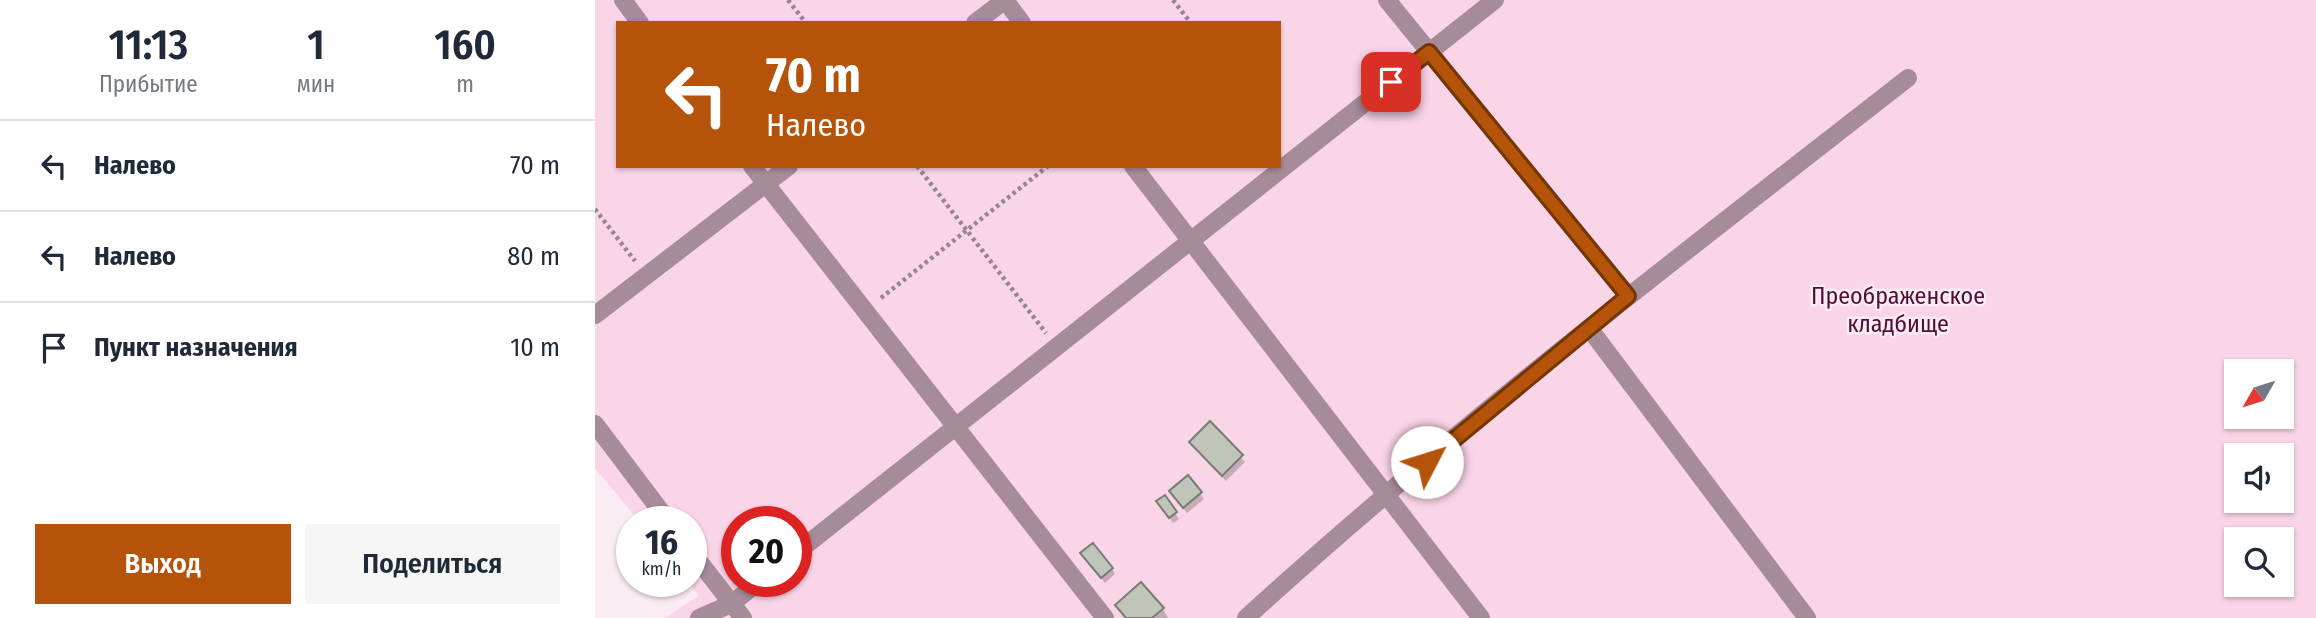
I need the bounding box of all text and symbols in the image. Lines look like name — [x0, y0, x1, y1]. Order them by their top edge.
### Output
text: 11:13 — [109, 20, 188, 70]
text: 1 — [307, 20, 325, 70]
text: 160 — [434, 20, 496, 70]
text: 70 m — [766, 46, 861, 105]
icon: left — [651, 49, 742, 140]
pin — [1361, 52, 1421, 112]
icon: arrive — [1372, 63, 1410, 101]
text: Прибытие — [99, 70, 198, 98]
text: мин — [297, 70, 335, 98]
text: m — [456, 70, 474, 98]
text: Налево — [766, 106, 866, 144]
icon: left — [35, 147, 73, 185]
text: Налево — [94, 150, 176, 181]
text: 70 m — [510, 150, 560, 181]
icon: left — [35, 238, 73, 276]
text: Налево — [94, 241, 176, 272]
text: 80 m — [507, 241, 560, 272]
park label: Преображенское кладбище — [1811, 282, 1985, 338]
icon: arrive — [35, 329, 73, 367]
text: Пункт назначения — [94, 332, 298, 363]
text: 10 m — [510, 332, 560, 363]
north arrow — [2224, 359, 2294, 429]
map controls — [2224, 359, 2294, 597]
position arrow — [1390, 425, 1464, 499]
button: sound — [2224, 443, 2294, 513]
speed limit sign: 20 — [721, 506, 812, 597]
text: 16 — [645, 521, 678, 563]
button: Выход — [35, 524, 291, 604]
button: Поделиться — [305, 524, 560, 604]
button: search — [2224, 527, 2294, 597]
text: km/h — [641, 558, 682, 580]

